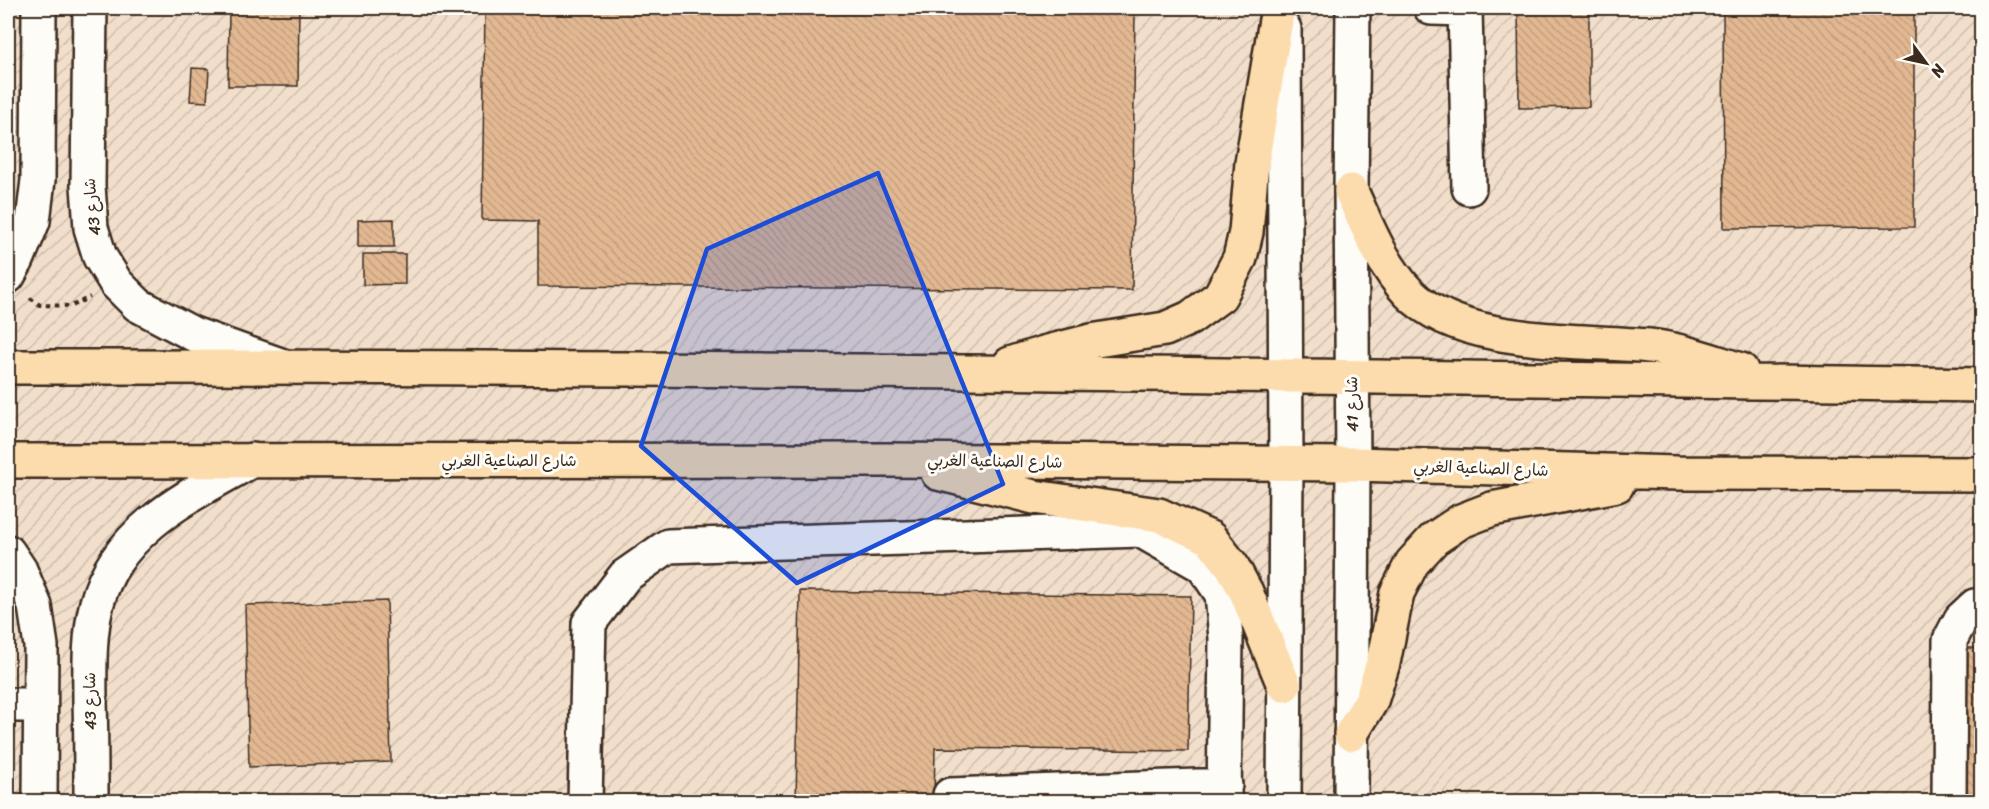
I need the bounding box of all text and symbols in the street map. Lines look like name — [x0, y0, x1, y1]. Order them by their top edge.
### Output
north arrow — [1896, 33, 1956, 93]
text: N — [1922, 58, 1954, 84]
street label: شارع 43 — [75, 177, 109, 237]
street label: شارع 41 — [1337, 376, 1367, 432]
street label: شارع الصناعية الغربي — [927, 445, 1063, 477]
street label: شارع الصناعية الغربي — [441, 446, 577, 475]
street label: شارع الصناعية الغربي — [1413, 451, 1549, 485]
street label: شارع 43 — [75, 672, 105, 730]

